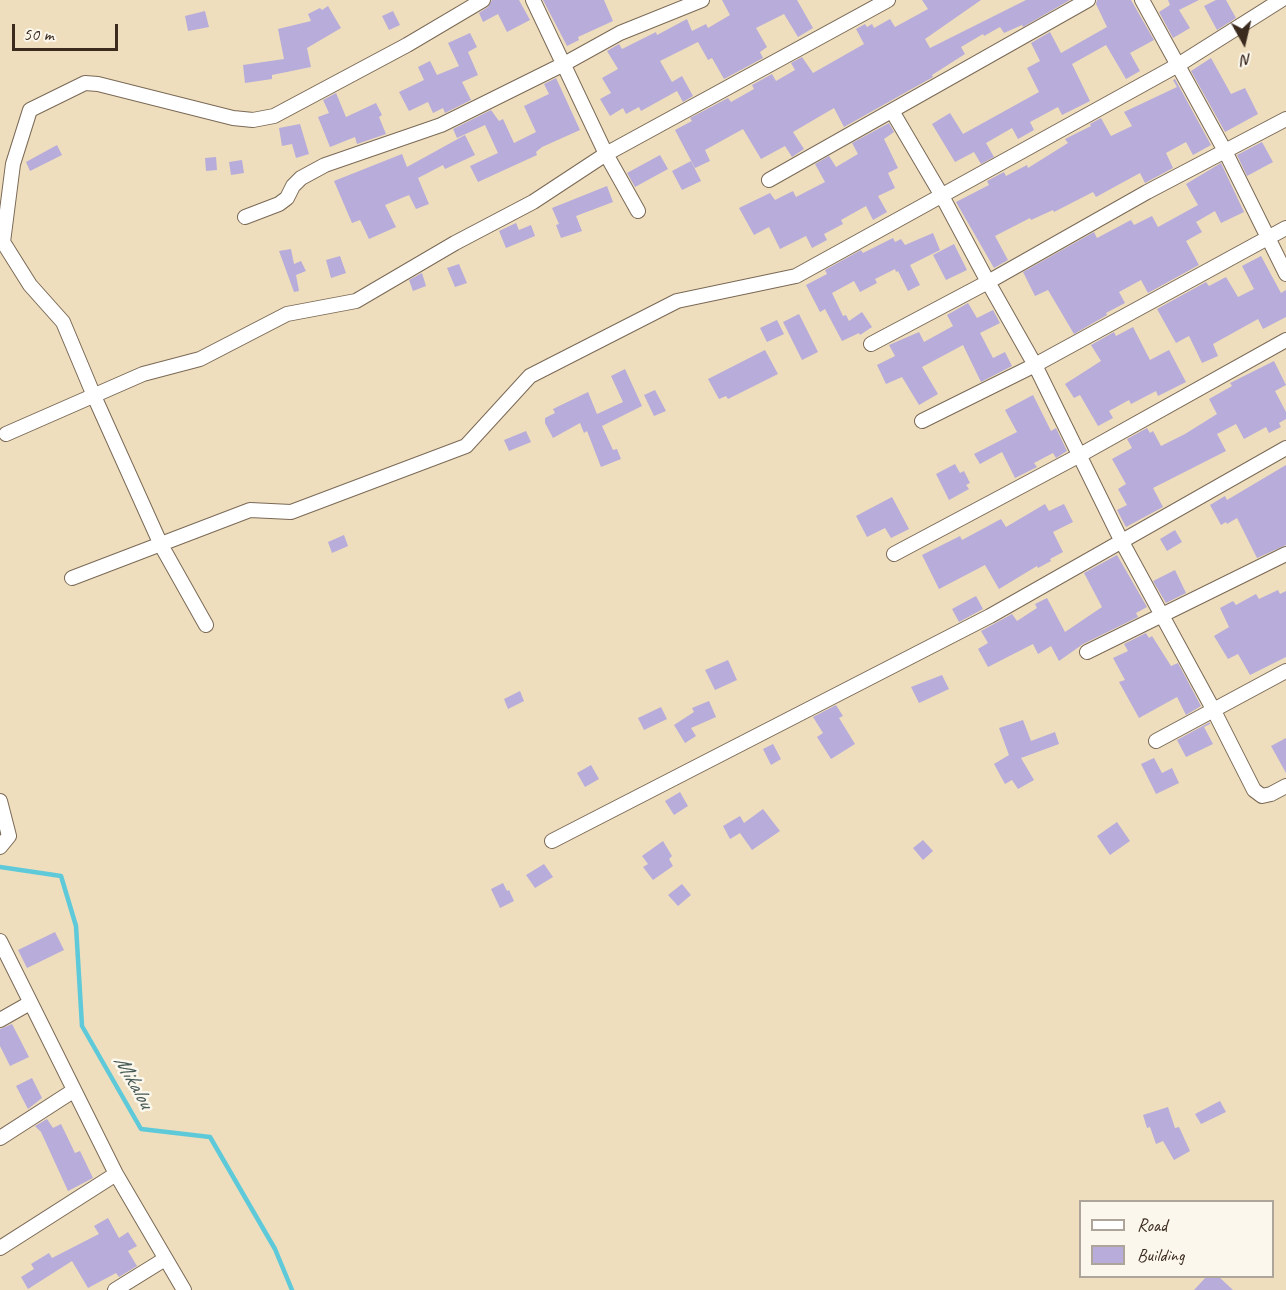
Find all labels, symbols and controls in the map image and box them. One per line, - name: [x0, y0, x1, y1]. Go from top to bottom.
- scale bar: [15, 12, 122, 50]
- north arrow: [1214, 12, 1274, 72]
- text: 50 m: [23, 23, 54, 45]
- text: N: [1240, 49, 1253, 70]
- water label: Mikalou: [107, 1051, 159, 1113]
- legend: [1079, 1200, 1274, 1278]
- text: Road: [1137, 1214, 1167, 1236]
- text: Building: [1137, 1244, 1184, 1266]

